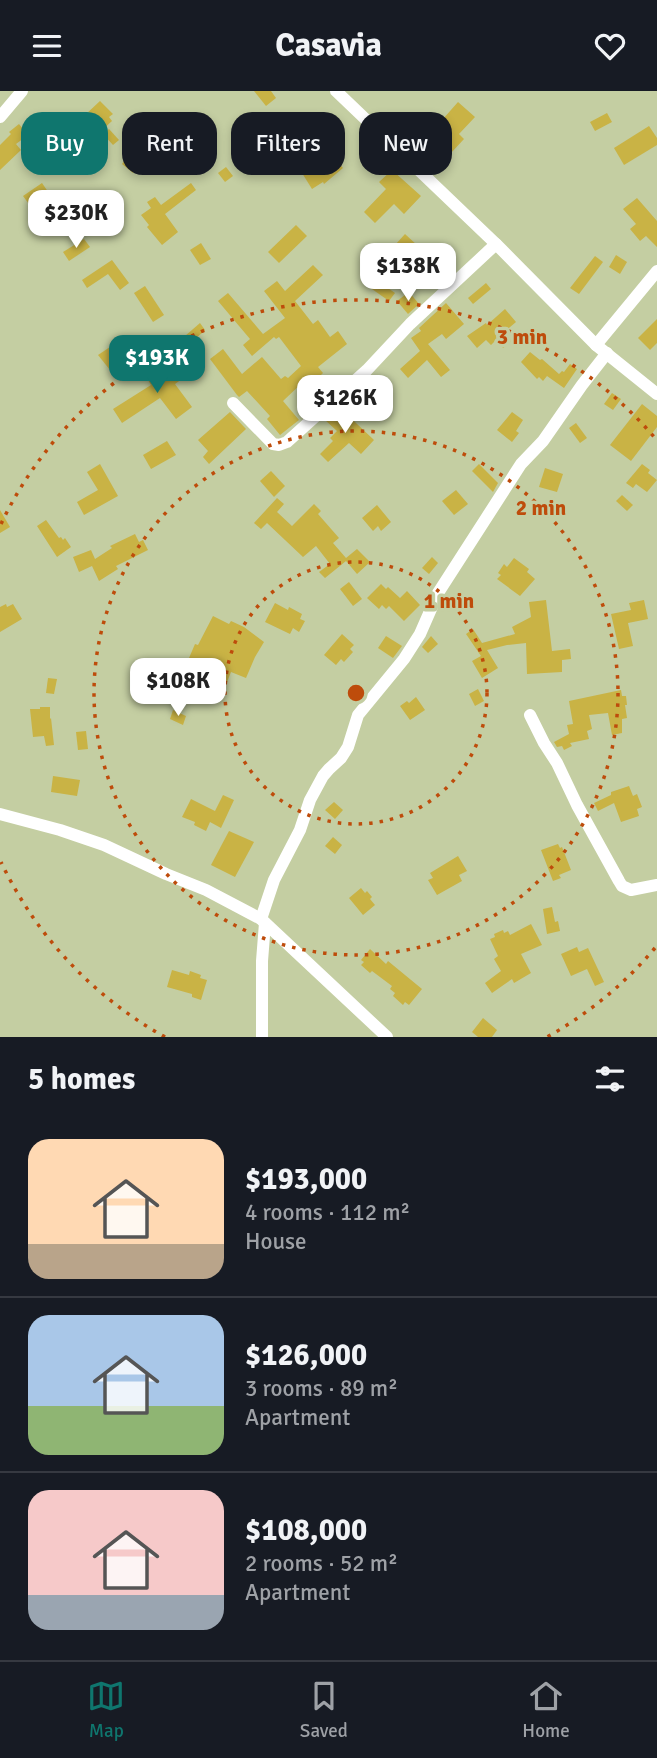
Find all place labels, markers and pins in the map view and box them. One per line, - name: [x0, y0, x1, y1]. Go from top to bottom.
- pin: $230K: [27, 191, 125, 250]
- pin: $138K: [359, 243, 457, 303]
- pin: $193K: [108, 335, 206, 395]
- pin: $126K: [296, 375, 394, 435]
- pin: $108K: [129, 659, 227, 718]
- centre of rings: [344, 681, 368, 705]

